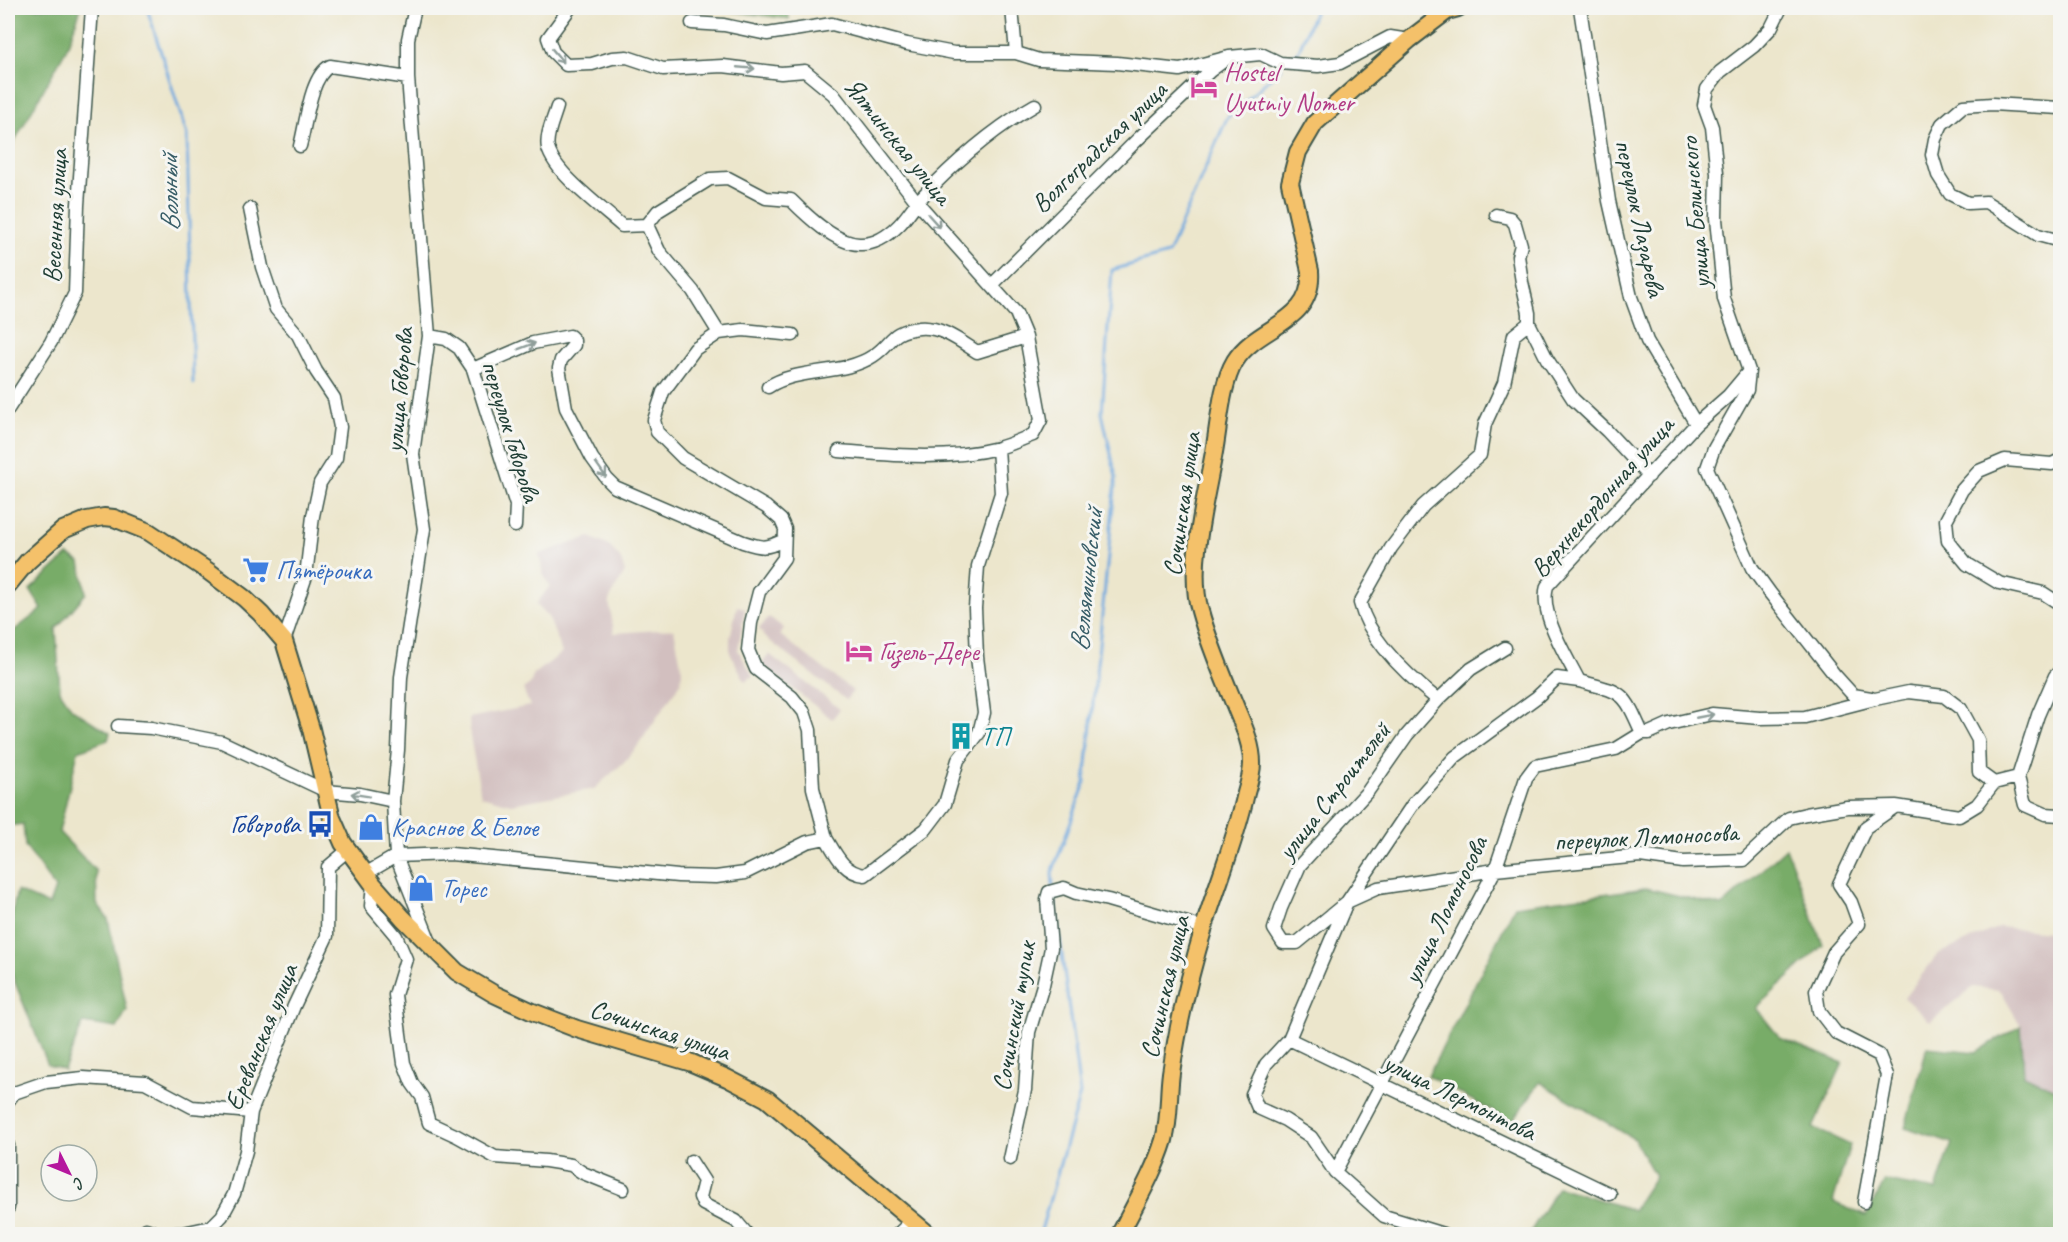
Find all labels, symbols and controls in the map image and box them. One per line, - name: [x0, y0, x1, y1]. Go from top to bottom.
- one-way arrow: [552, 48, 565, 64]
- place label: Hostel Uyutniy Nomer: [1224, 56, 1356, 119]
- one-way arrow: [736, 63, 755, 74]
- street label: Ялтинская улица: [837, 71, 961, 213]
- hotel icon: Hostel Uyutniy Nomer: [1189, 72, 1219, 102]
- street label: Волгоградская улица: [1024, 73, 1175, 220]
- street label: улица Белинского: [1672, 134, 1718, 292]
- street label: переулок Лазарева: [1607, 136, 1673, 301]
- street label: Весенняя улица: [35, 147, 75, 284]
- water label: Вольный: [151, 149, 187, 232]
- one-way arrow: [927, 213, 941, 228]
- street label: улица Говорова: [377, 325, 421, 456]
- one-way arrow: [517, 340, 536, 351]
- street label: переулок Говорова: [474, 356, 549, 507]
- street label: Верхнекордонная улица: [1523, 408, 1682, 584]
- street label: Сочинская улица: [1156, 428, 1209, 578]
- one-way arrow: [595, 461, 607, 477]
- water label: Вельяминовский: [1062, 501, 1111, 653]
- place label: Пятёрочка: [276, 554, 373, 587]
- supermarket icon: Пятёрочка: [241, 555, 271, 585]
- place label: Гизель-Дере: [879, 635, 981, 669]
- hotel icon: Гизель-Дере: [844, 636, 874, 666]
- one-way arrow: [1694, 710, 1714, 721]
- street label: улица Строителей: [1269, 714, 1399, 868]
- place label: ТП: [981, 720, 1013, 753]
- building icon: ТП: [946, 721, 976, 751]
- one-way arrow: [350, 789, 370, 800]
- place label: Говорова: [231, 808, 302, 841]
- bus stop icon: Говорова: [305, 809, 335, 839]
- place label: Красное & Белое: [391, 811, 540, 844]
- shop icon: Красное & Белое: [356, 812, 386, 842]
- street label: переулок Ломоносова: [1553, 816, 1741, 858]
- street label: улица Ломоносова: [1394, 829, 1496, 991]
- place label: Торес: [441, 872, 488, 905]
- shop icon: Торес: [406, 873, 436, 903]
- street label: Сочинская улица: [1133, 911, 1198, 1061]
- street label: Сочинский тупик: [985, 937, 1044, 1093]
- street label: Ереванская улица: [217, 957, 306, 1115]
- street label: Сочинская улица: [586, 992, 736, 1069]
- street label: улица Лермонтова: [1376, 1045, 1543, 1149]
- north arrow: [39, 1143, 99, 1203]
- text: С: [68, 1173, 89, 1194]

